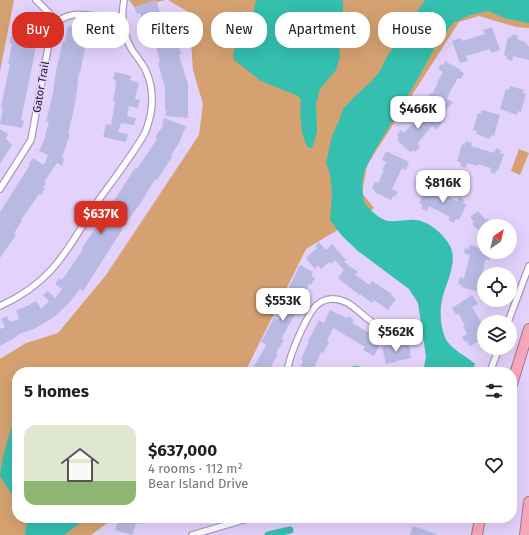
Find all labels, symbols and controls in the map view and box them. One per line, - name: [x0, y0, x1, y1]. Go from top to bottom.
- chip: Buy: [12, 12, 64, 48]
- chip: Rent: [72, 12, 129, 48]
- chip: Filters: [137, 12, 203, 48]
- chip: New: [211, 12, 267, 48]
- chip: Apartment: [275, 12, 370, 48]
- chip: House: [378, 12, 446, 48]
- street label: Gator Trail: [30, 60, 52, 114]
- pin: $466K: [390, 96, 446, 130]
- text: $466K: [399, 101, 437, 116]
- pin: $816K: [415, 170, 471, 204]
- text: $816K: [425, 175, 461, 190]
- pin: $637K: [73, 201, 129, 235]
- text: $637K: [83, 206, 119, 221]
- north arrow: [477, 219, 517, 259]
- map controls: [477, 219, 517, 355]
- button: locate: [477, 267, 517, 307]
- pin: $553K: [255, 288, 311, 322]
- text: $553K: [265, 293, 301, 308]
- button: layers: [477, 315, 517, 355]
- pin: $562K: [368, 319, 424, 353]
- text: $562K: [378, 324, 414, 339]
- icon: filters: [483, 380, 505, 402]
- text: 5 homes: [24, 381, 89, 402]
- text: $637,000: [148, 440, 217, 461]
- icon: home: [56, 441, 104, 489]
- icon: heart: [483, 454, 505, 476]
- text: 4 rooms · 112 m²: [148, 461, 243, 476]
- text: Bear Island Drive: [148, 476, 248, 491]

